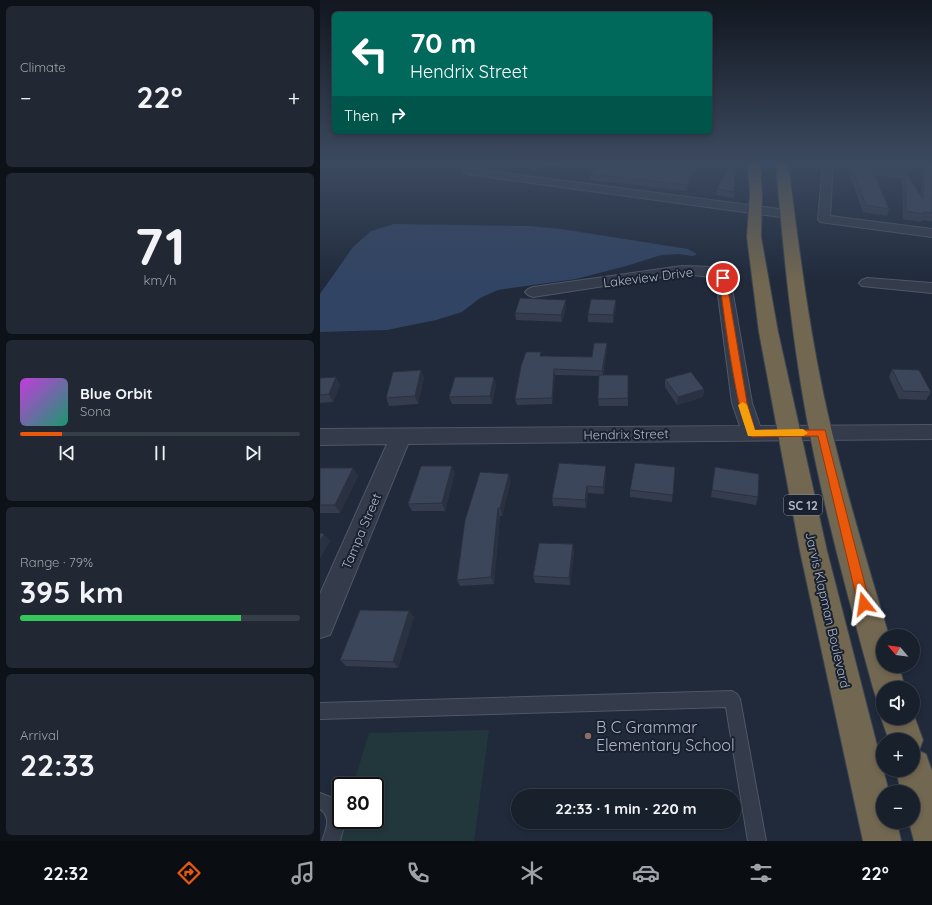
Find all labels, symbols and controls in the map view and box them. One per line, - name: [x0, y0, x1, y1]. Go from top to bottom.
- text: 70 m: [410, 25, 476, 60]
- icon: left: [344, 28, 396, 80]
- text: Climate: [20, 59, 66, 75]
- text: Hendrix Street: [410, 60, 528, 83]
- text: 22°: [137, 78, 182, 116]
- text: −: [20, 84, 31, 112]
- text: +: [288, 84, 300, 112]
- icon: right: [387, 104, 409, 126]
- text: Then: [344, 106, 379, 125]
- text: 71: [135, 213, 185, 278]
- pin: [706, 261, 740, 295]
- street label: Lakeview Drive: [602, 264, 694, 290]
- icon: arrive: [712, 267, 734, 289]
- text: km/h: [144, 272, 176, 288]
- text: Blue Orbit: [80, 384, 153, 403]
- text: Sona: [80, 403, 111, 419]
- street label: Hendrix Street: [583, 425, 669, 443]
- icon: previous: [56, 442, 78, 464]
- icon: pause: [149, 442, 171, 464]
- icon: next: [242, 442, 264, 464]
- street label: Tampa Street: [338, 491, 384, 571]
- road number: SC 12: [784, 495, 822, 515]
- street label: Jarvis Klapman Boulevard: [802, 530, 854, 690]
- text: Range · 79%: [20, 554, 93, 570]
- text: 395 km: [20, 573, 124, 611]
- position arrow: [843, 583, 885, 625]
- north arrow: [876, 629, 920, 673]
- map controls: [876, 629, 920, 829]
- button: sound: [876, 681, 920, 725]
- place label: B C Grammar Elementary School: [596, 717, 735, 755]
- text: Arrival: [20, 727, 59, 743]
- marker: B C Grammar Elementary School: [583, 731, 593, 741]
- button: +: [876, 733, 920, 777]
- text: 22:33: [20, 746, 95, 784]
- speed limit sign: 80: [332, 777, 384, 829]
- button: −: [876, 785, 920, 829]
- text: 22:33 · 1 min · 220 m: [555, 799, 697, 818]
- icon: directions: [175, 859, 203, 887]
- icon: music: [289, 859, 317, 887]
- icon: phone: [404, 859, 432, 887]
- icon: climate: [518, 859, 546, 887]
- icon: car: [632, 859, 660, 887]
- icon: filters: [747, 859, 775, 887]
- text: 22:32: [43, 862, 89, 885]
- text: 22°: [861, 862, 889, 885]

